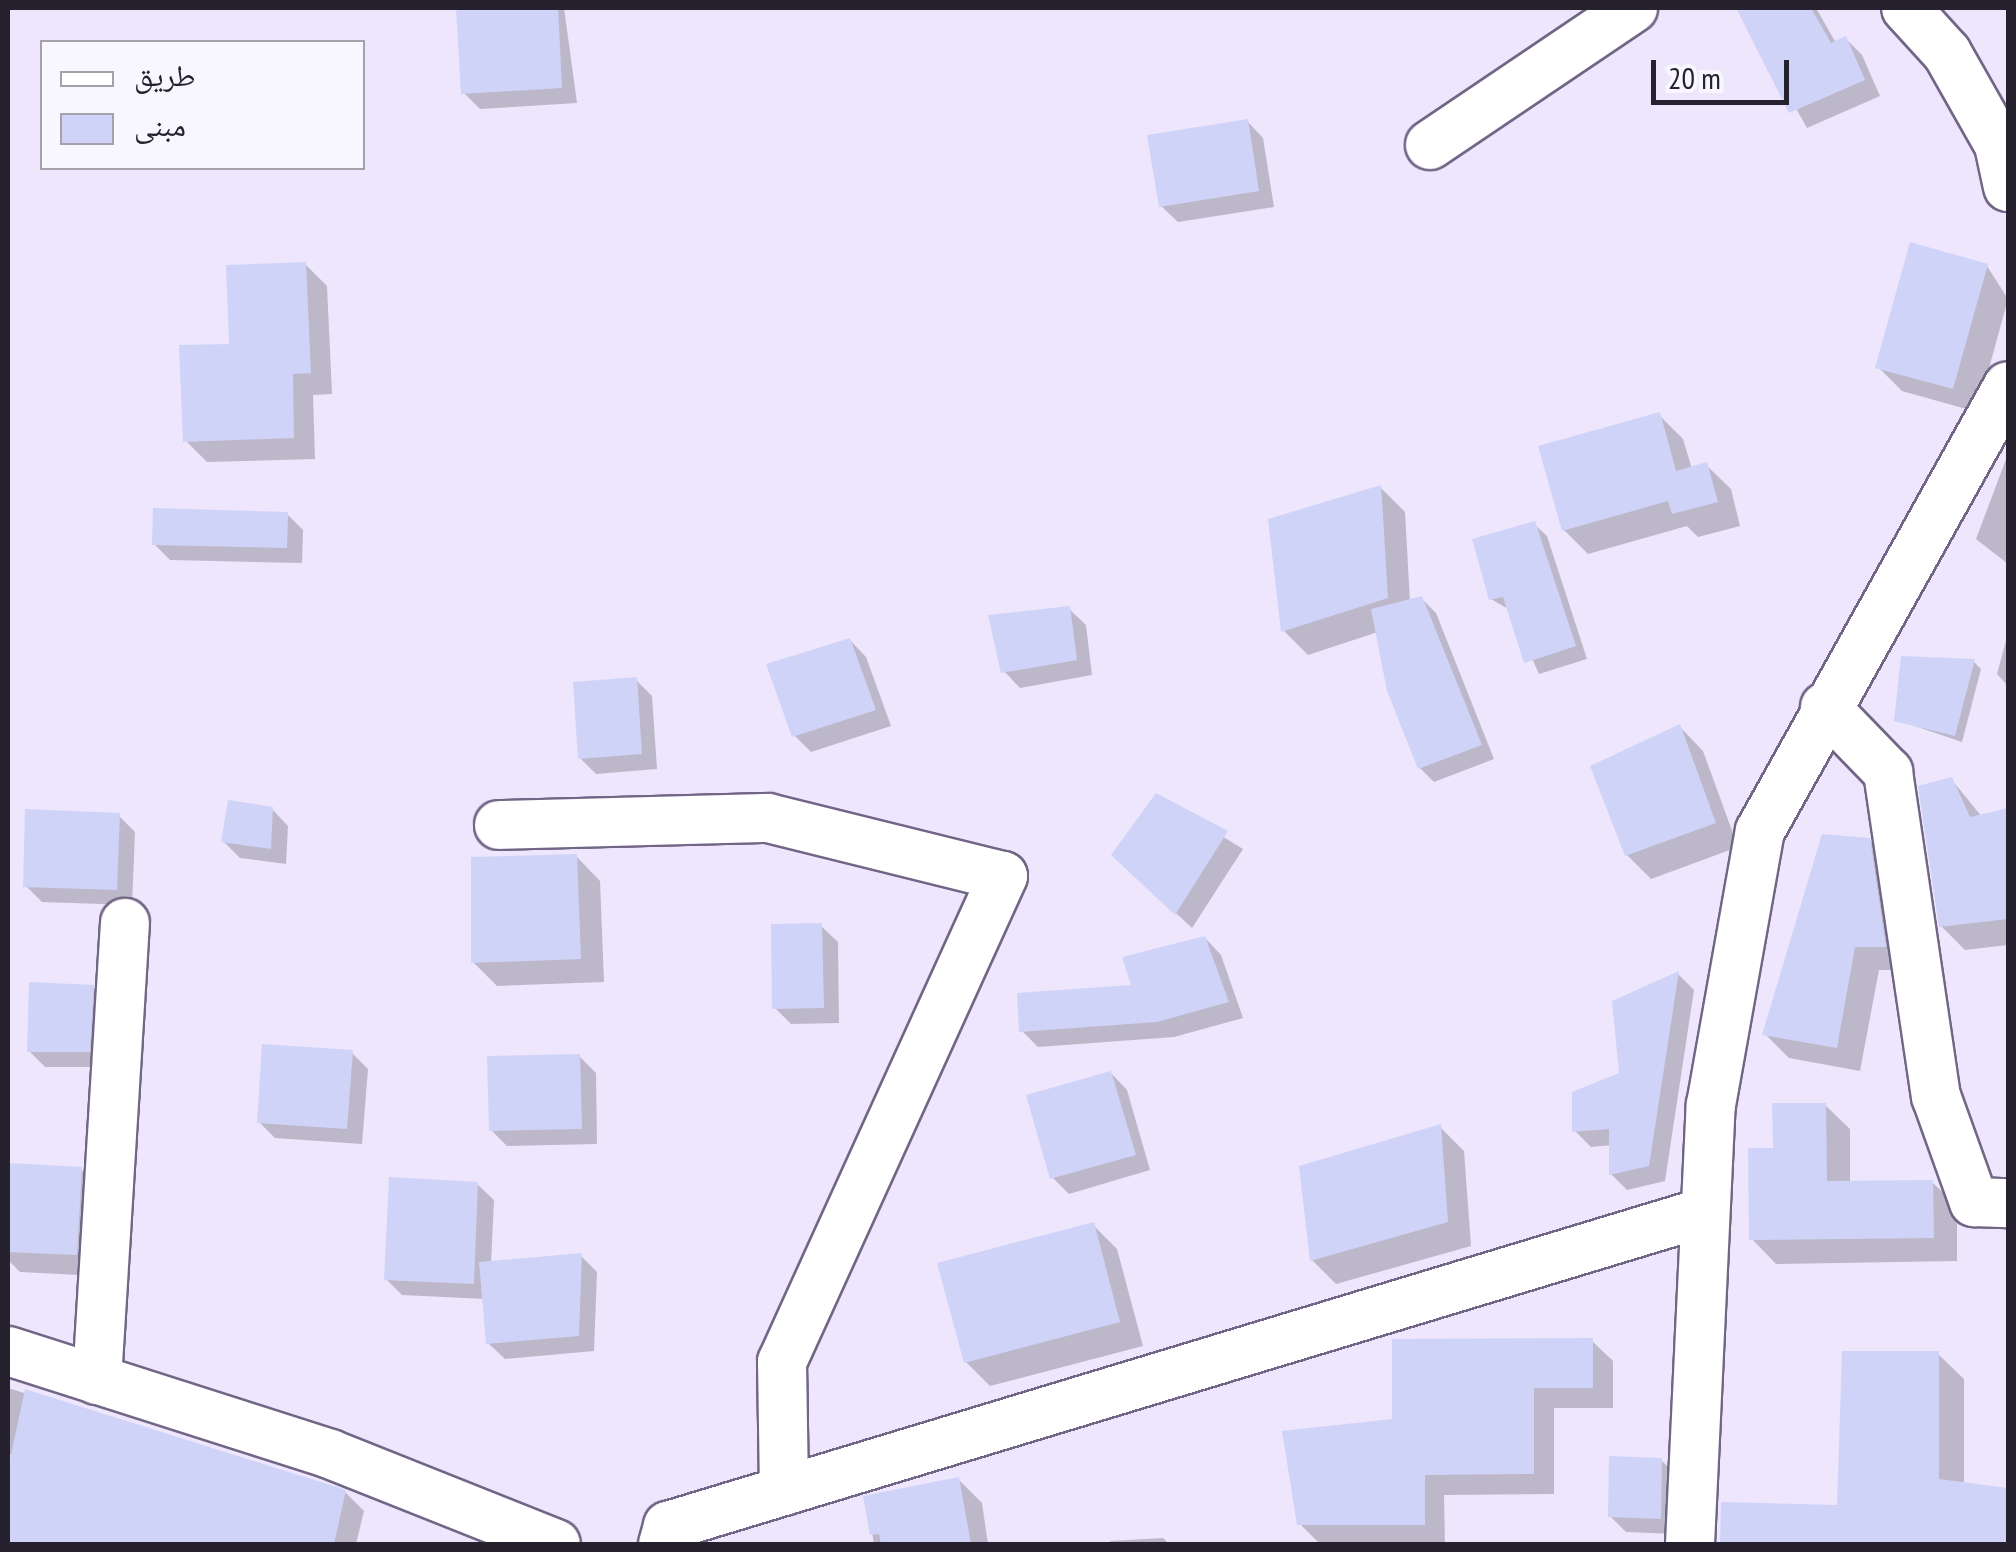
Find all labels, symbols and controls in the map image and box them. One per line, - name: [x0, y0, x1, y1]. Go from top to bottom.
- legend: [40, 40, 365, 170]
- scale bar: [1656, 40, 1794, 102]
- text: طريق: [134, 55, 195, 94]
- text: 20 m: [1668, 58, 1721, 97]
- text: مبنى: [134, 105, 186, 144]

